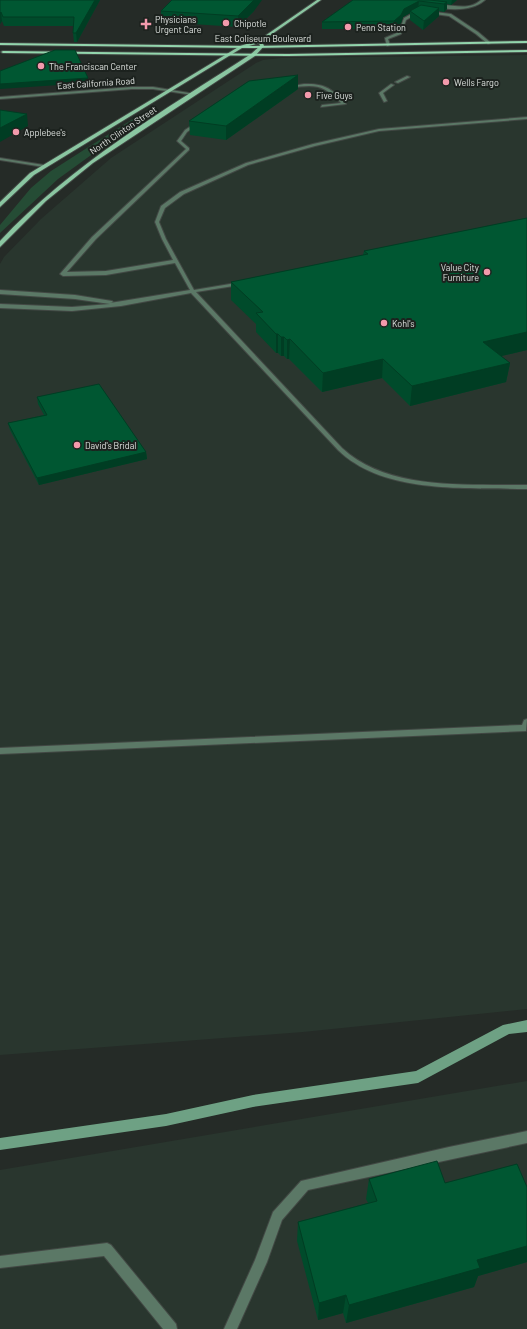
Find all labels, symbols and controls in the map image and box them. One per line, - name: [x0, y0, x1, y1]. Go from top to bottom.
- place label: Physicians Urgent Care: [155, 14, 202, 35]
- marker: Physicians Urgent Care: [140, 18, 152, 30]
- marker: Chipotle: [221, 18, 231, 28]
- place label: Chipotle: [234, 18, 267, 29]
- marker: Penn Station: [343, 22, 353, 32]
- place label: Penn Station: [356, 22, 406, 33]
- street label: East Coliseum Boulevard: [215, 33, 311, 44]
- marker: The Franciscan Center: [36, 61, 46, 71]
- place label: The Franciscan Center: [49, 61, 137, 72]
- street label: East California Road: [57, 75, 135, 91]
- marker: Wells Fargo: [441, 77, 451, 87]
- place label: Wells Fargo: [454, 77, 499, 88]
- marker: Five Guys: [303, 90, 313, 100]
- place label: Five Guys: [316, 90, 353, 101]
- street label: North Clinton Street: [87, 104, 159, 156]
- marker: Applebee's: [11, 127, 21, 137]
- place label: Applebee's: [24, 127, 66, 138]
- place label: Value City Furniture: [441, 262, 479, 283]
- marker: Value City Furniture: [482, 267, 492, 277]
- marker: Kohl's: [379, 318, 389, 328]
- place label: Kohl's: [392, 318, 414, 329]
- marker: David's Bridal: [72, 440, 82, 450]
- place label: David's Bridal: [85, 440, 136, 451]

